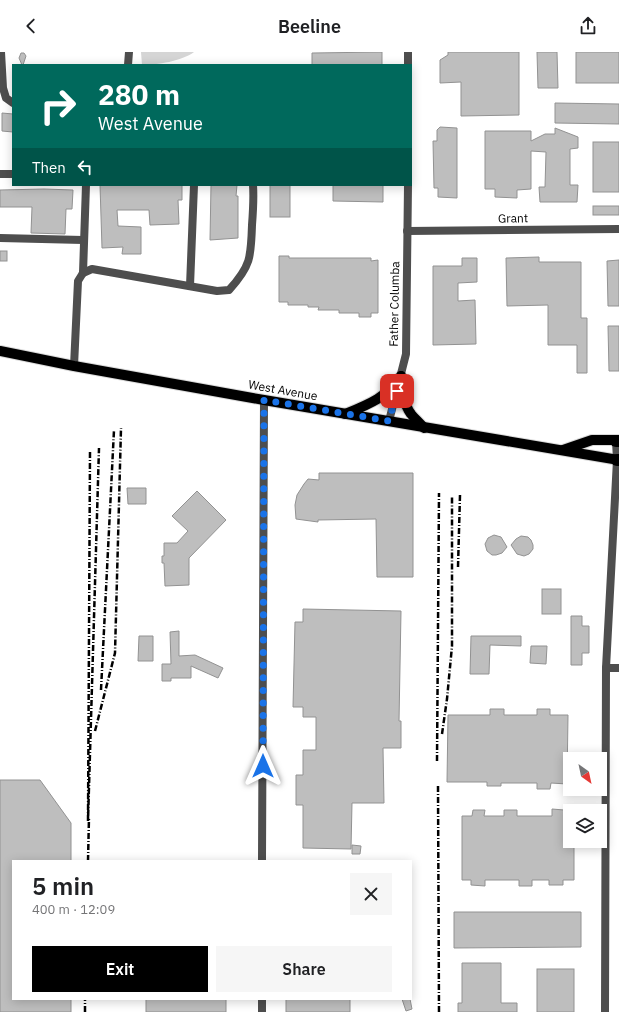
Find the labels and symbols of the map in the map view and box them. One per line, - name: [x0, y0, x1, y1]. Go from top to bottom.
- street label: Grant: [498, 210, 528, 226]
- street label: Father Columba: [386, 260, 402, 347]
- pin: [380, 374, 414, 408]
- street label: West Avenue: [247, 377, 319, 404]
- position arrow: [242, 745, 284, 787]
- north arrow: [563, 752, 607, 796]

